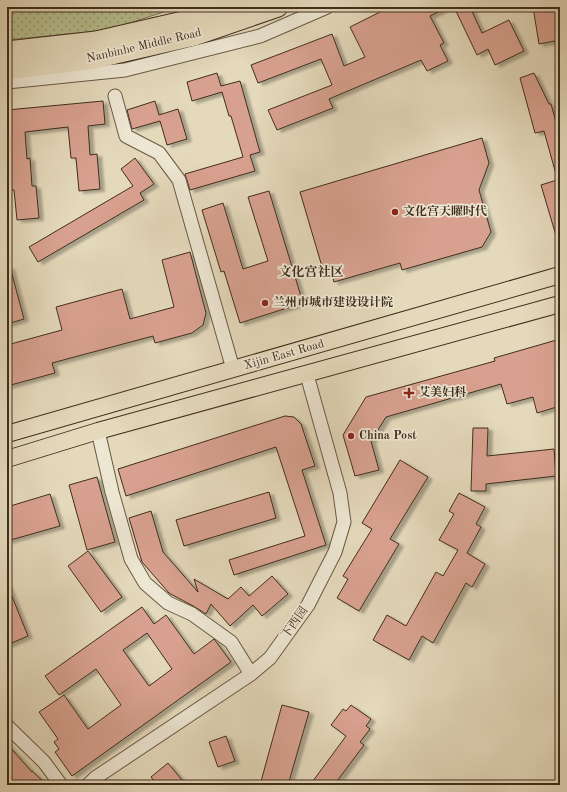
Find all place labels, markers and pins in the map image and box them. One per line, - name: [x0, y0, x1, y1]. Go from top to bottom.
- place label: 文化宫天矅时代: [403, 204, 487, 218]
- marker: 文化宫天矅时代: [390, 207, 400, 217]
- place label: 兰州市城市建设设计院: [273, 295, 393, 309]
- marker: 兰州市城市建设设计院: [260, 298, 270, 308]
- place label: 艾美妇科: [418, 385, 467, 399]
- marker: 艾美妇科: [403, 387, 415, 399]
- place label: China Post: [359, 430, 417, 442]
- marker: China Post: [346, 431, 356, 441]

